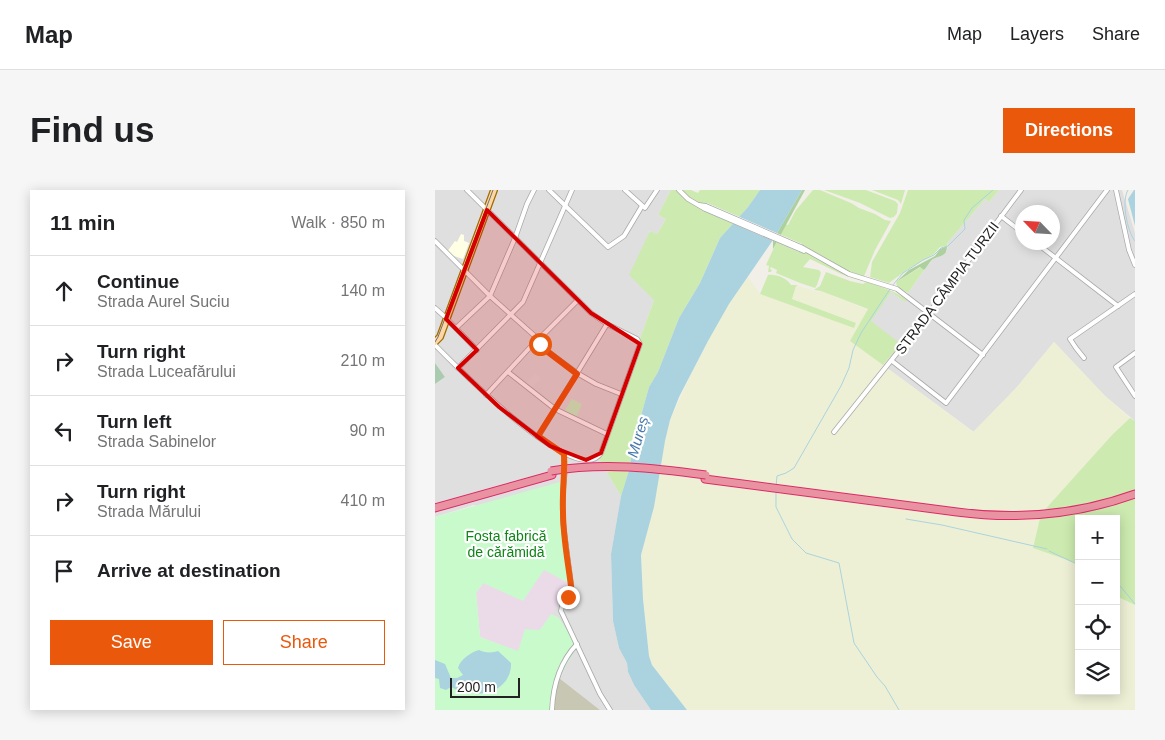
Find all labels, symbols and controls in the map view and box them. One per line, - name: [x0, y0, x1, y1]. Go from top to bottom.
- text: Map: [25, 21, 73, 48]
- text: Map: [947, 24, 982, 44]
- text: Layers: [1010, 24, 1064, 44]
- text: Share: [1092, 24, 1140, 44]
- button: Directions: [1003, 108, 1135, 153]
- text: Find us: [30, 110, 154, 149]
- north arrow: [1015, 205, 1060, 250]
- text: 11 min: [50, 211, 115, 234]
- text: Walk · 850 m: [291, 214, 385, 231]
- street label: STRADA CÂMPIA TURZII: [892, 219, 1002, 357]
- text: Continue: [97, 271, 179, 292]
- icon: ahead: [50, 277, 78, 305]
- text: 140 m: [341, 282, 385, 299]
- text: Strada Aurel Suciu: [97, 293, 230, 310]
- route start: [529, 333, 552, 356]
- text: Turn right: [97, 341, 185, 362]
- icon: right: [50, 347, 78, 375]
- text: 210 m: [341, 352, 385, 369]
- text: Strada Luceafărului: [97, 363, 236, 380]
- text: Turn left: [97, 411, 172, 432]
- water label: Mureș: [624, 414, 652, 459]
- icon: left: [50, 417, 78, 445]
- text: 90 m: [349, 422, 385, 439]
- text: Strada Sabinelor: [97, 433, 216, 450]
- text: Turn right: [97, 481, 185, 502]
- icon: right: [50, 487, 78, 515]
- text: 410 m: [341, 492, 385, 509]
- text: Strada Mărului: [97, 503, 201, 520]
- map controls: [1075, 515, 1120, 695]
- button: +: [1075, 515, 1120, 560]
- park label: Fosta fabrică de cărămidă: [466, 528, 547, 560]
- icon: arrive: [50, 557, 78, 585]
- text: Arrive at destination: [97, 560, 281, 581]
- button: −: [1075, 560, 1120, 605]
- route end: [557, 586, 580, 609]
- button: locate: [1075, 605, 1120, 650]
- button: Save: [50, 620, 213, 665]
- button: Share: [223, 620, 385, 665]
- button: layers: [1075, 650, 1120, 695]
- scale bar: [450, 675, 520, 698]
- text: 200 m: [457, 679, 496, 695]

